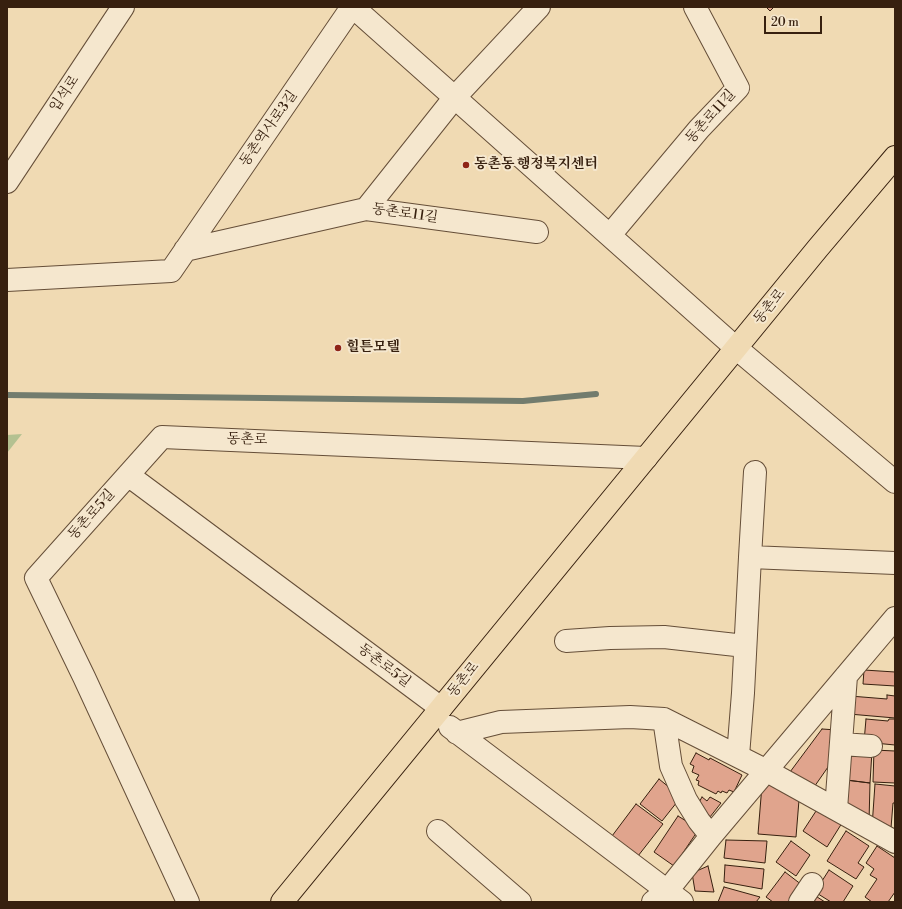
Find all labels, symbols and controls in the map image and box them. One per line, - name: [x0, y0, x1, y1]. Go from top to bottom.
- scale bar: [766, 8, 824, 34]
- text: 20 m: [771, 15, 799, 30]
- street label: 입석로: [47, 72, 83, 116]
- street label: 동촌로11길: [682, 87, 740, 147]
- street label: 동촌역사로3길: [237, 88, 301, 170]
- place label: 동촌동 행정복지센터: [474, 157, 598, 173]
- marker: 동촌동 행정복지센터: [461, 160, 471, 170]
- street label: 동촌로11길: [371, 201, 439, 227]
- street label: 동촌로: [751, 286, 789, 328]
- place label: 힐튼모텔: [346, 340, 400, 356]
- marker: 힐튼모텔: [333, 343, 343, 353]
- street label: 동촌로: [226, 431, 268, 449]
- street label: 동촌로5길: [65, 486, 119, 544]
- street label: 동촌로5길: [354, 641, 414, 691]
- street label: 동촌로: [445, 659, 483, 701]

